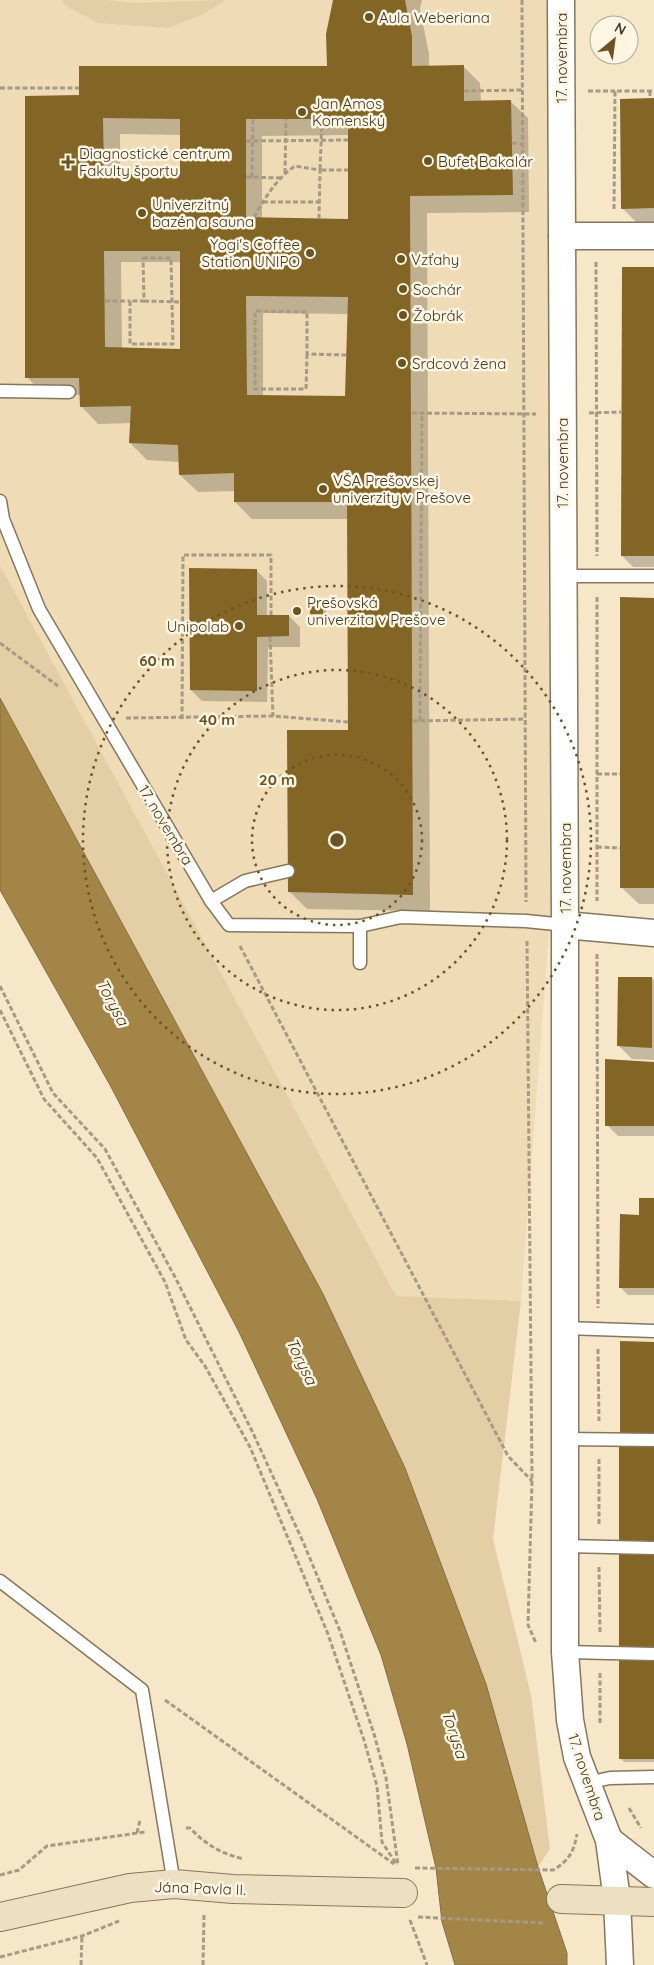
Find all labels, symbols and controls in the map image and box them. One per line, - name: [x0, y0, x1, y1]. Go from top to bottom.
- place label: Aula Weberiana: [379, 8, 490, 27]
- marker: Aula Weberiana: [363, 11, 375, 23]
- street label: 17. novembra: [552, 13, 571, 103]
- north arrow: [589, 15, 639, 65]
- text: N: [611, 18, 629, 39]
- place label: Jan Amos Komenský: [312, 94, 385, 130]
- marker: Jan Amos Komenský: [296, 106, 308, 118]
- place label: Diagnostické centrum Fakulty športu: [79, 144, 231, 180]
- place label: Bufet Bakalár: [438, 152, 533, 171]
- marker: Diagnostické centrum Fakulty športu: [61, 155, 75, 169]
- marker: Bufet Bakalár: [422, 155, 434, 167]
- place label: Univerzitný bazén a sauna: [152, 195, 254, 231]
- marker: Univerzitný bazén a sauna: [136, 207, 148, 219]
- place label: Yogi's Coffee Station UNIPO: [201, 235, 300, 271]
- marker: Yogi's Coffee Station UNIPO: [304, 247, 316, 259]
- place label: Vzťahy: [411, 250, 459, 269]
- marker: Vzťahy: [395, 253, 407, 265]
- place label: Sochár: [413, 280, 462, 299]
- marker: Sochár: [397, 283, 409, 295]
- place label: Žobrák: [413, 306, 464, 325]
- marker: Žobrák: [397, 309, 409, 321]
- place label: Srdcová žena: [412, 354, 506, 373]
- marker: Srdcová žena: [396, 357, 408, 369]
- street label: 17. novembra: [553, 418, 572, 508]
- place label: VŠA Prešovskej univerzity v Prešove: [333, 471, 471, 507]
- marker: VŠA Prešovskej univerzity v Prešove: [317, 483, 329, 495]
- place label: Prešovská univerzita v Prešove: [307, 593, 445, 629]
- marker: Prešovská univerzita v Prešove: [291, 605, 303, 617]
- place label: Unipolab: [167, 617, 229, 636]
- marker: Unipolab: [233, 620, 245, 632]
- text: 60 m: [139, 651, 175, 670]
- text: 40 m: [199, 710, 235, 729]
- text: 20 m: [259, 770, 295, 789]
- street label: 17. novembra: [135, 781, 197, 869]
- street label: 17. novembra: [556, 823, 575, 913]
- centre of rings: [328, 831, 346, 849]
- water label: Torysa: [92, 975, 134, 1030]
- water label: Torysa: [282, 1334, 322, 1389]
- water label: Torysa: [438, 1707, 473, 1762]
- street label: 17. novembra: [564, 1731, 610, 1823]
- street label: Jána Pavla II.: [154, 1877, 246, 1899]

